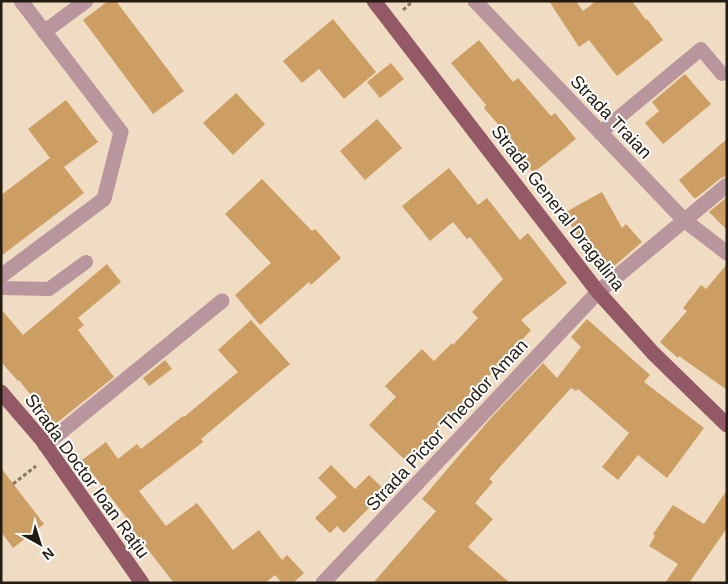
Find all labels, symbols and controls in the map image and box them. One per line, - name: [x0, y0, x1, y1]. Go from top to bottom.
- street label: Strada Traian: [566, 71, 656, 163]
- street label: Strada General Dragalina: [487, 121, 629, 295]
- street label: Strada Pictor Theodor Aman: [362, 335, 532, 515]
- street label: Strada Doctor Ioan Rațiu: [21, 390, 153, 562]
- north arrow: [15, 519, 65, 569]
- text: N: [39, 545, 57, 564]

